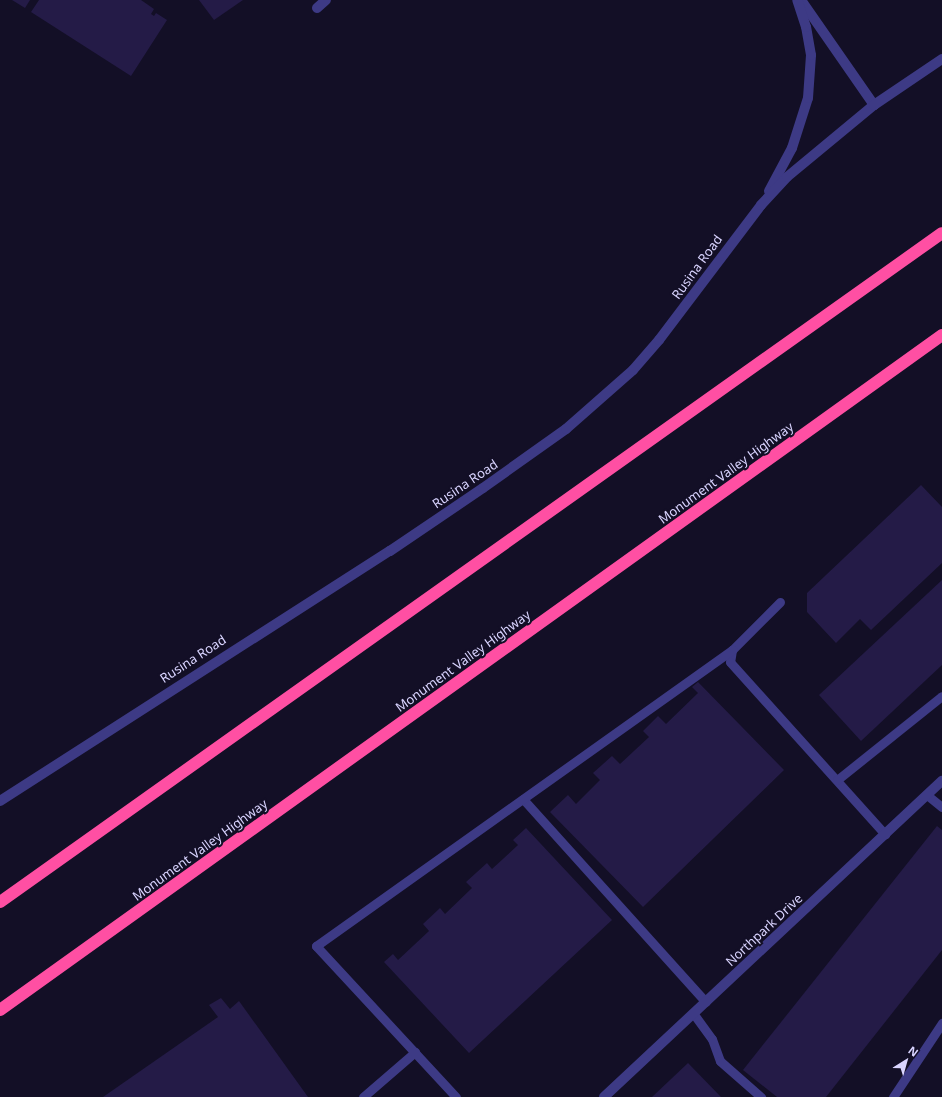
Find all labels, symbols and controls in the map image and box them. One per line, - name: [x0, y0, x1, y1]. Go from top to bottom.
- street label: Rusina Road: [668, 232, 726, 302]
- street label: Monument Valley Highway: [655, 419, 797, 527]
- street label: Rusina Road: [429, 456, 501, 512]
- street label: Monument Valley Highway: [392, 607, 534, 715]
- street label: Rusina Road: [157, 632, 229, 686]
- street label: Monument Valley Highway: [129, 796, 271, 904]
- street label: Northpark Drive: [722, 891, 806, 969]
- north arrow: [886, 1041, 926, 1081]
- text: N: [905, 1042, 922, 1060]

